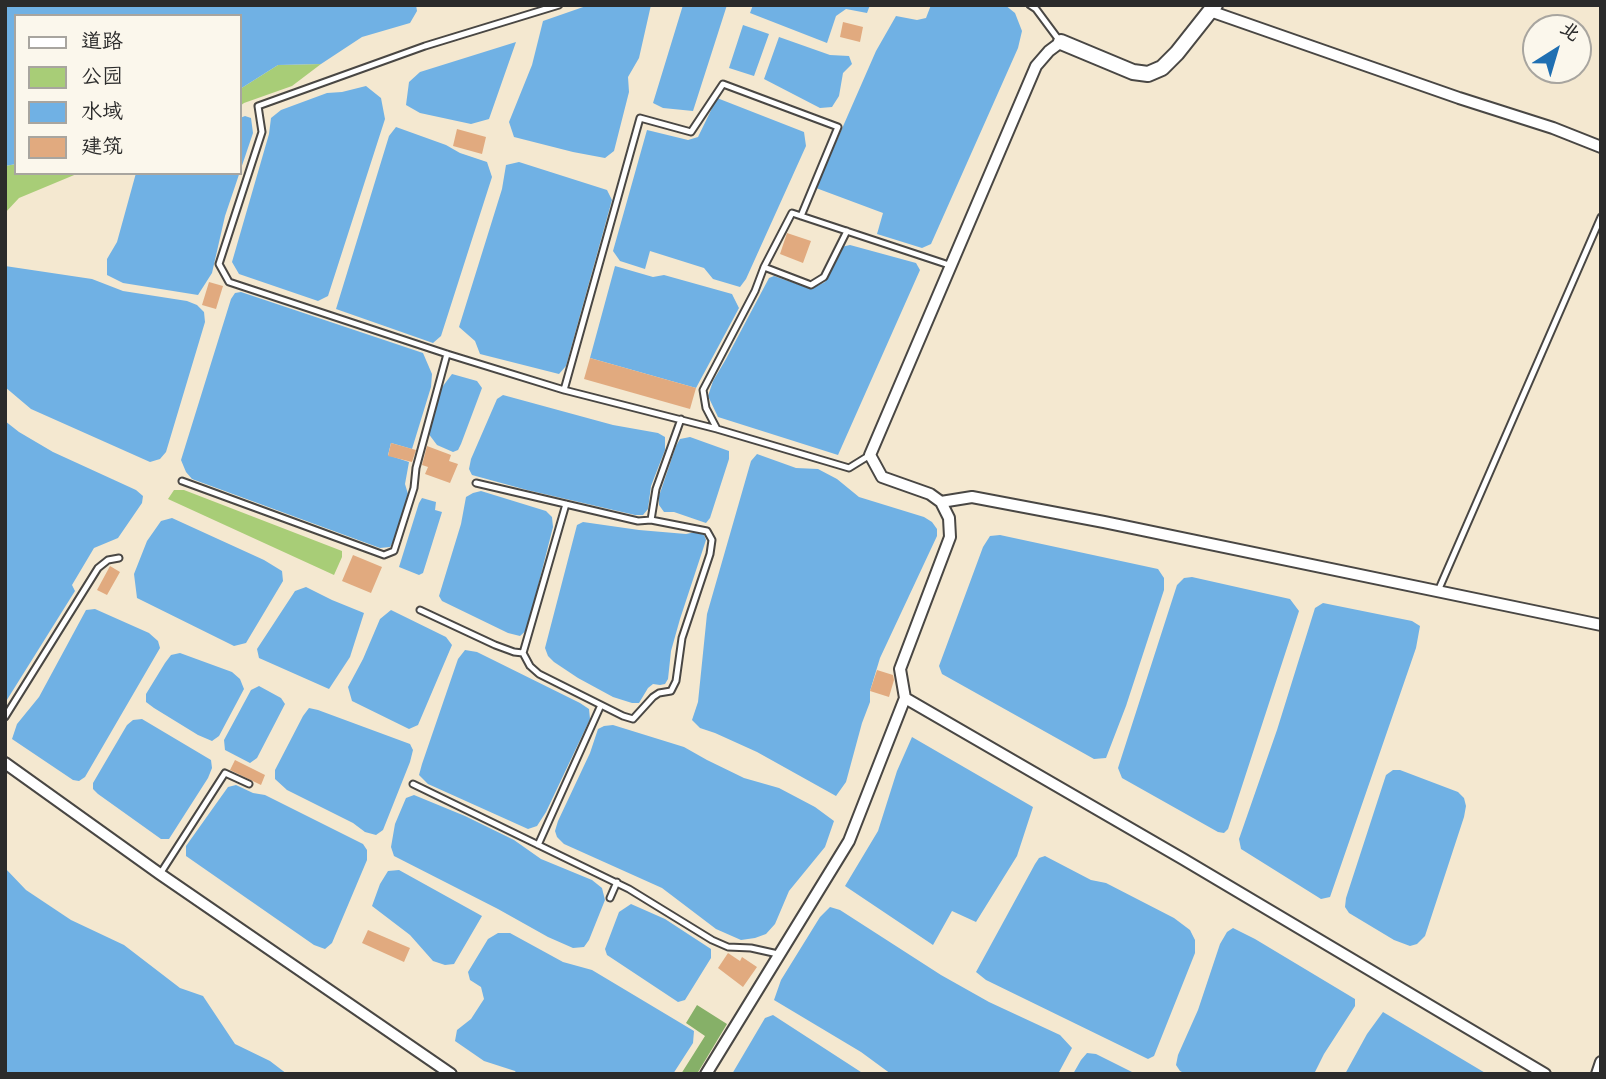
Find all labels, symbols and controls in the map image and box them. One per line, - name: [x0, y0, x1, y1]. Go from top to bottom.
- legend: [14, 14, 242, 175]
- north arrow: [1522, 14, 1592, 84]
- text: 北: [1553, 17, 1584, 50]
- text: 道路: [81, 29, 123, 59]
- text: 公园: [81, 64, 123, 94]
- text: 水域: [81, 99, 123, 129]
- text: 建筑: [81, 134, 123, 164]

